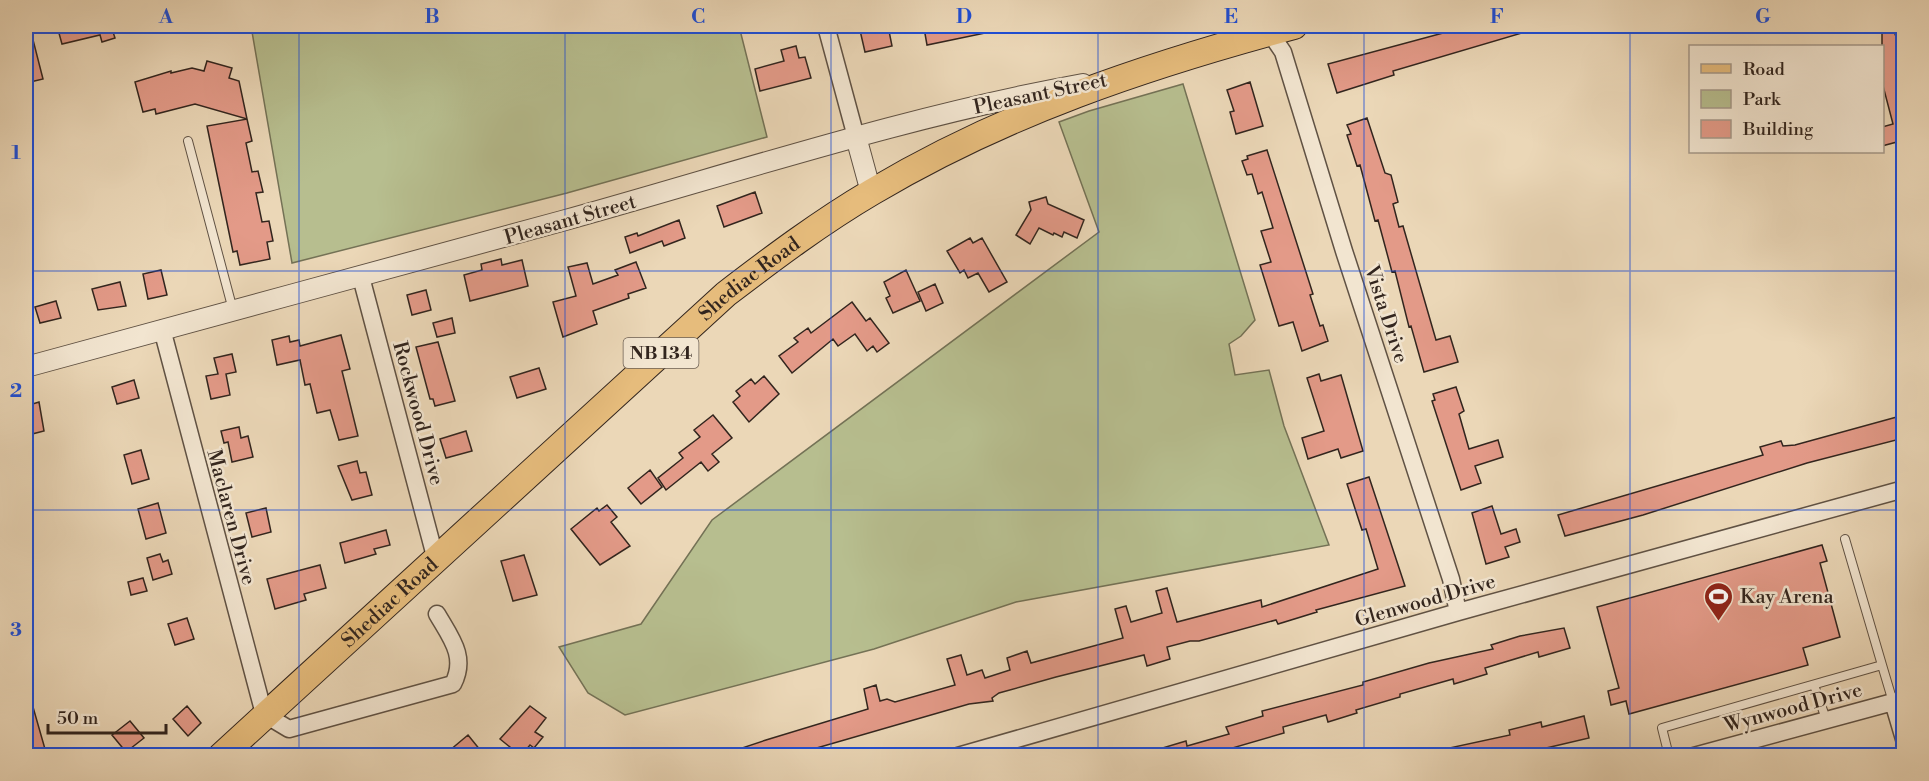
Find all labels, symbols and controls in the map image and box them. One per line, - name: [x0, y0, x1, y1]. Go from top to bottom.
- text: A: [158, 5, 174, 30]
- text: B: [424, 5, 440, 30]
- text: C: [691, 5, 705, 30]
- text: D: [956, 5, 972, 30]
- text: E: [1224, 5, 1238, 30]
- text: F: [1490, 5, 1504, 30]
- text: G: [1755, 5, 1771, 30]
- legend: [1689, 45, 1884, 153]
- text: Road: [1743, 58, 1786, 81]
- street label: Pleasant Street: [971, 68, 1109, 121]
- text: Park: [1743, 88, 1782, 111]
- text: Building: [1742, 118, 1814, 141]
- text: 1: [11, 141, 21, 166]
- street label: Pleasant Street: [502, 190, 639, 251]
- street label: Shediac Road: [694, 232, 806, 327]
- street label: Vista Drive: [1358, 262, 1413, 366]
- road number: NB 134: [624, 338, 698, 368]
- street label: Rockwood Drive: [386, 339, 449, 488]
- text: 2: [10, 379, 22, 404]
- street label: Maclaren Drive: [200, 447, 261, 588]
- street label: Shediac Road: [337, 552, 444, 654]
- street label: Glenwood Drive: [1352, 569, 1499, 633]
- sports icon: Kay Arena: [1703, 580, 1735, 622]
- place label: Kay Arena: [1740, 585, 1834, 610]
- text: 3: [10, 618, 22, 643]
- street label: Wynwood Drive: [1721, 678, 1865, 739]
- scale bar: [48, 697, 166, 735]
- text: 50 m: [57, 707, 99, 730]

